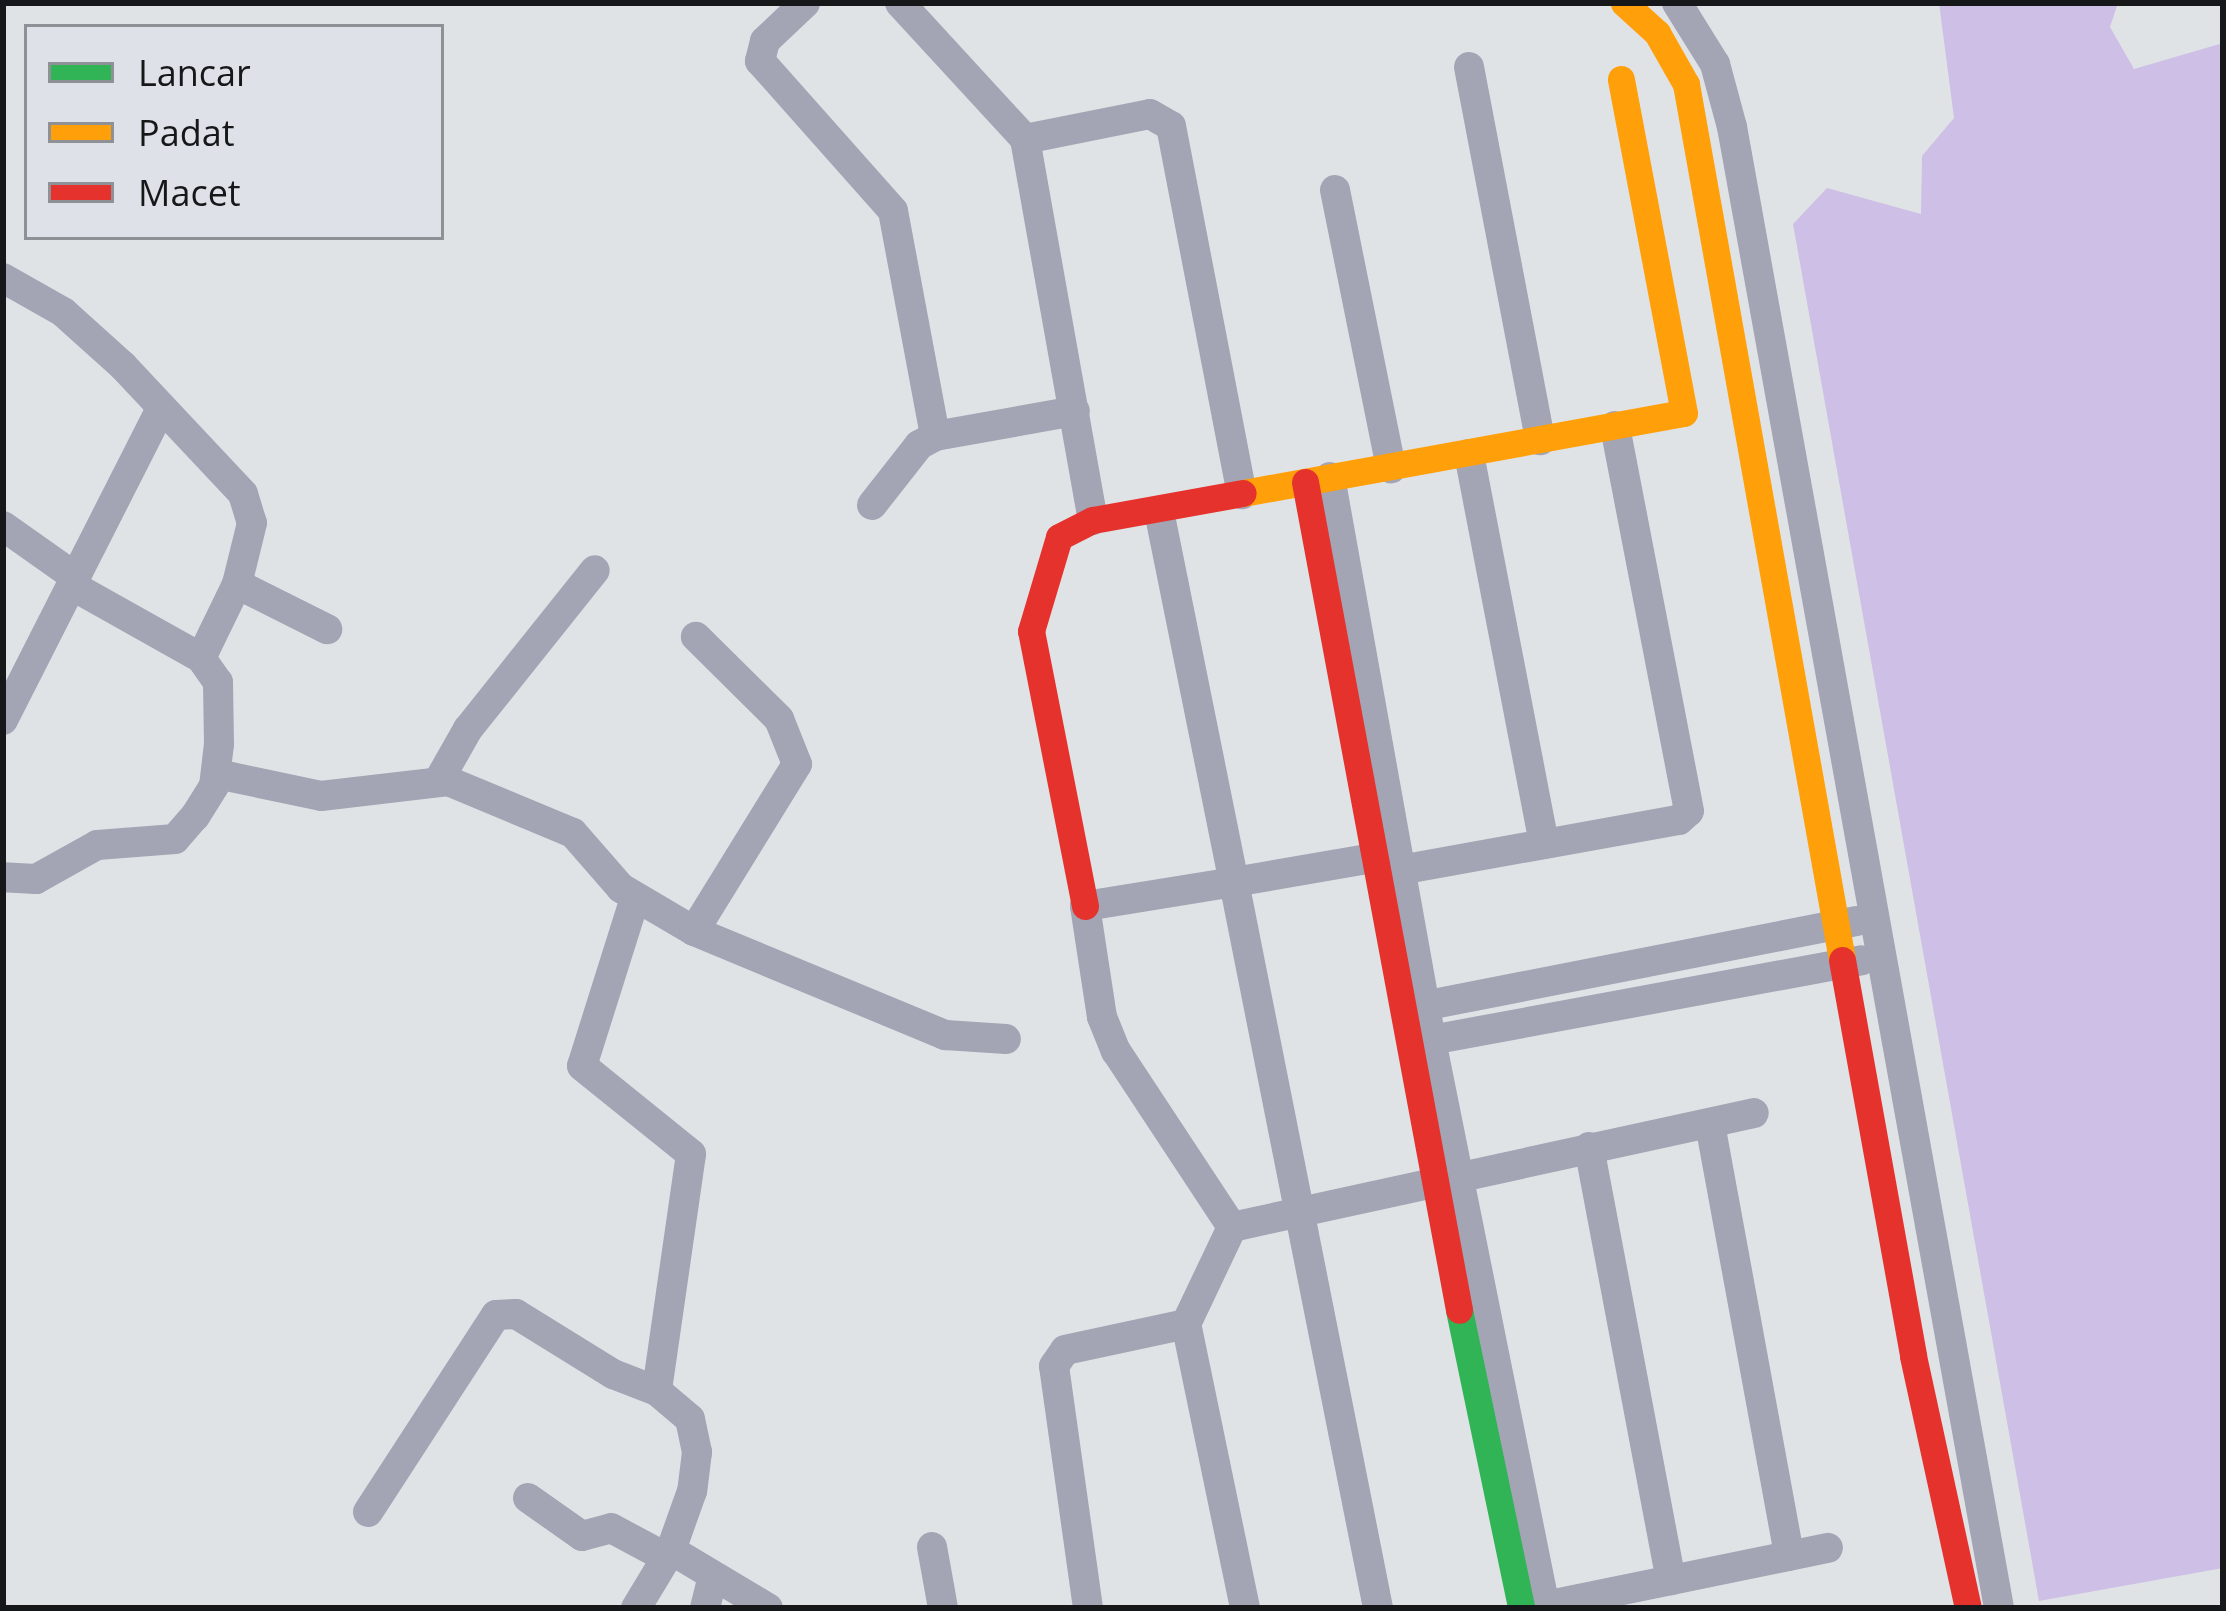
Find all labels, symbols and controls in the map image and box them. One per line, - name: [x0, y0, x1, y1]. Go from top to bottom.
- legend: [24, 24, 444, 240]
- text: Lancar: [138, 48, 251, 97]
- text: Padat: [138, 108, 235, 157]
- text: Macet: [138, 168, 241, 217]

